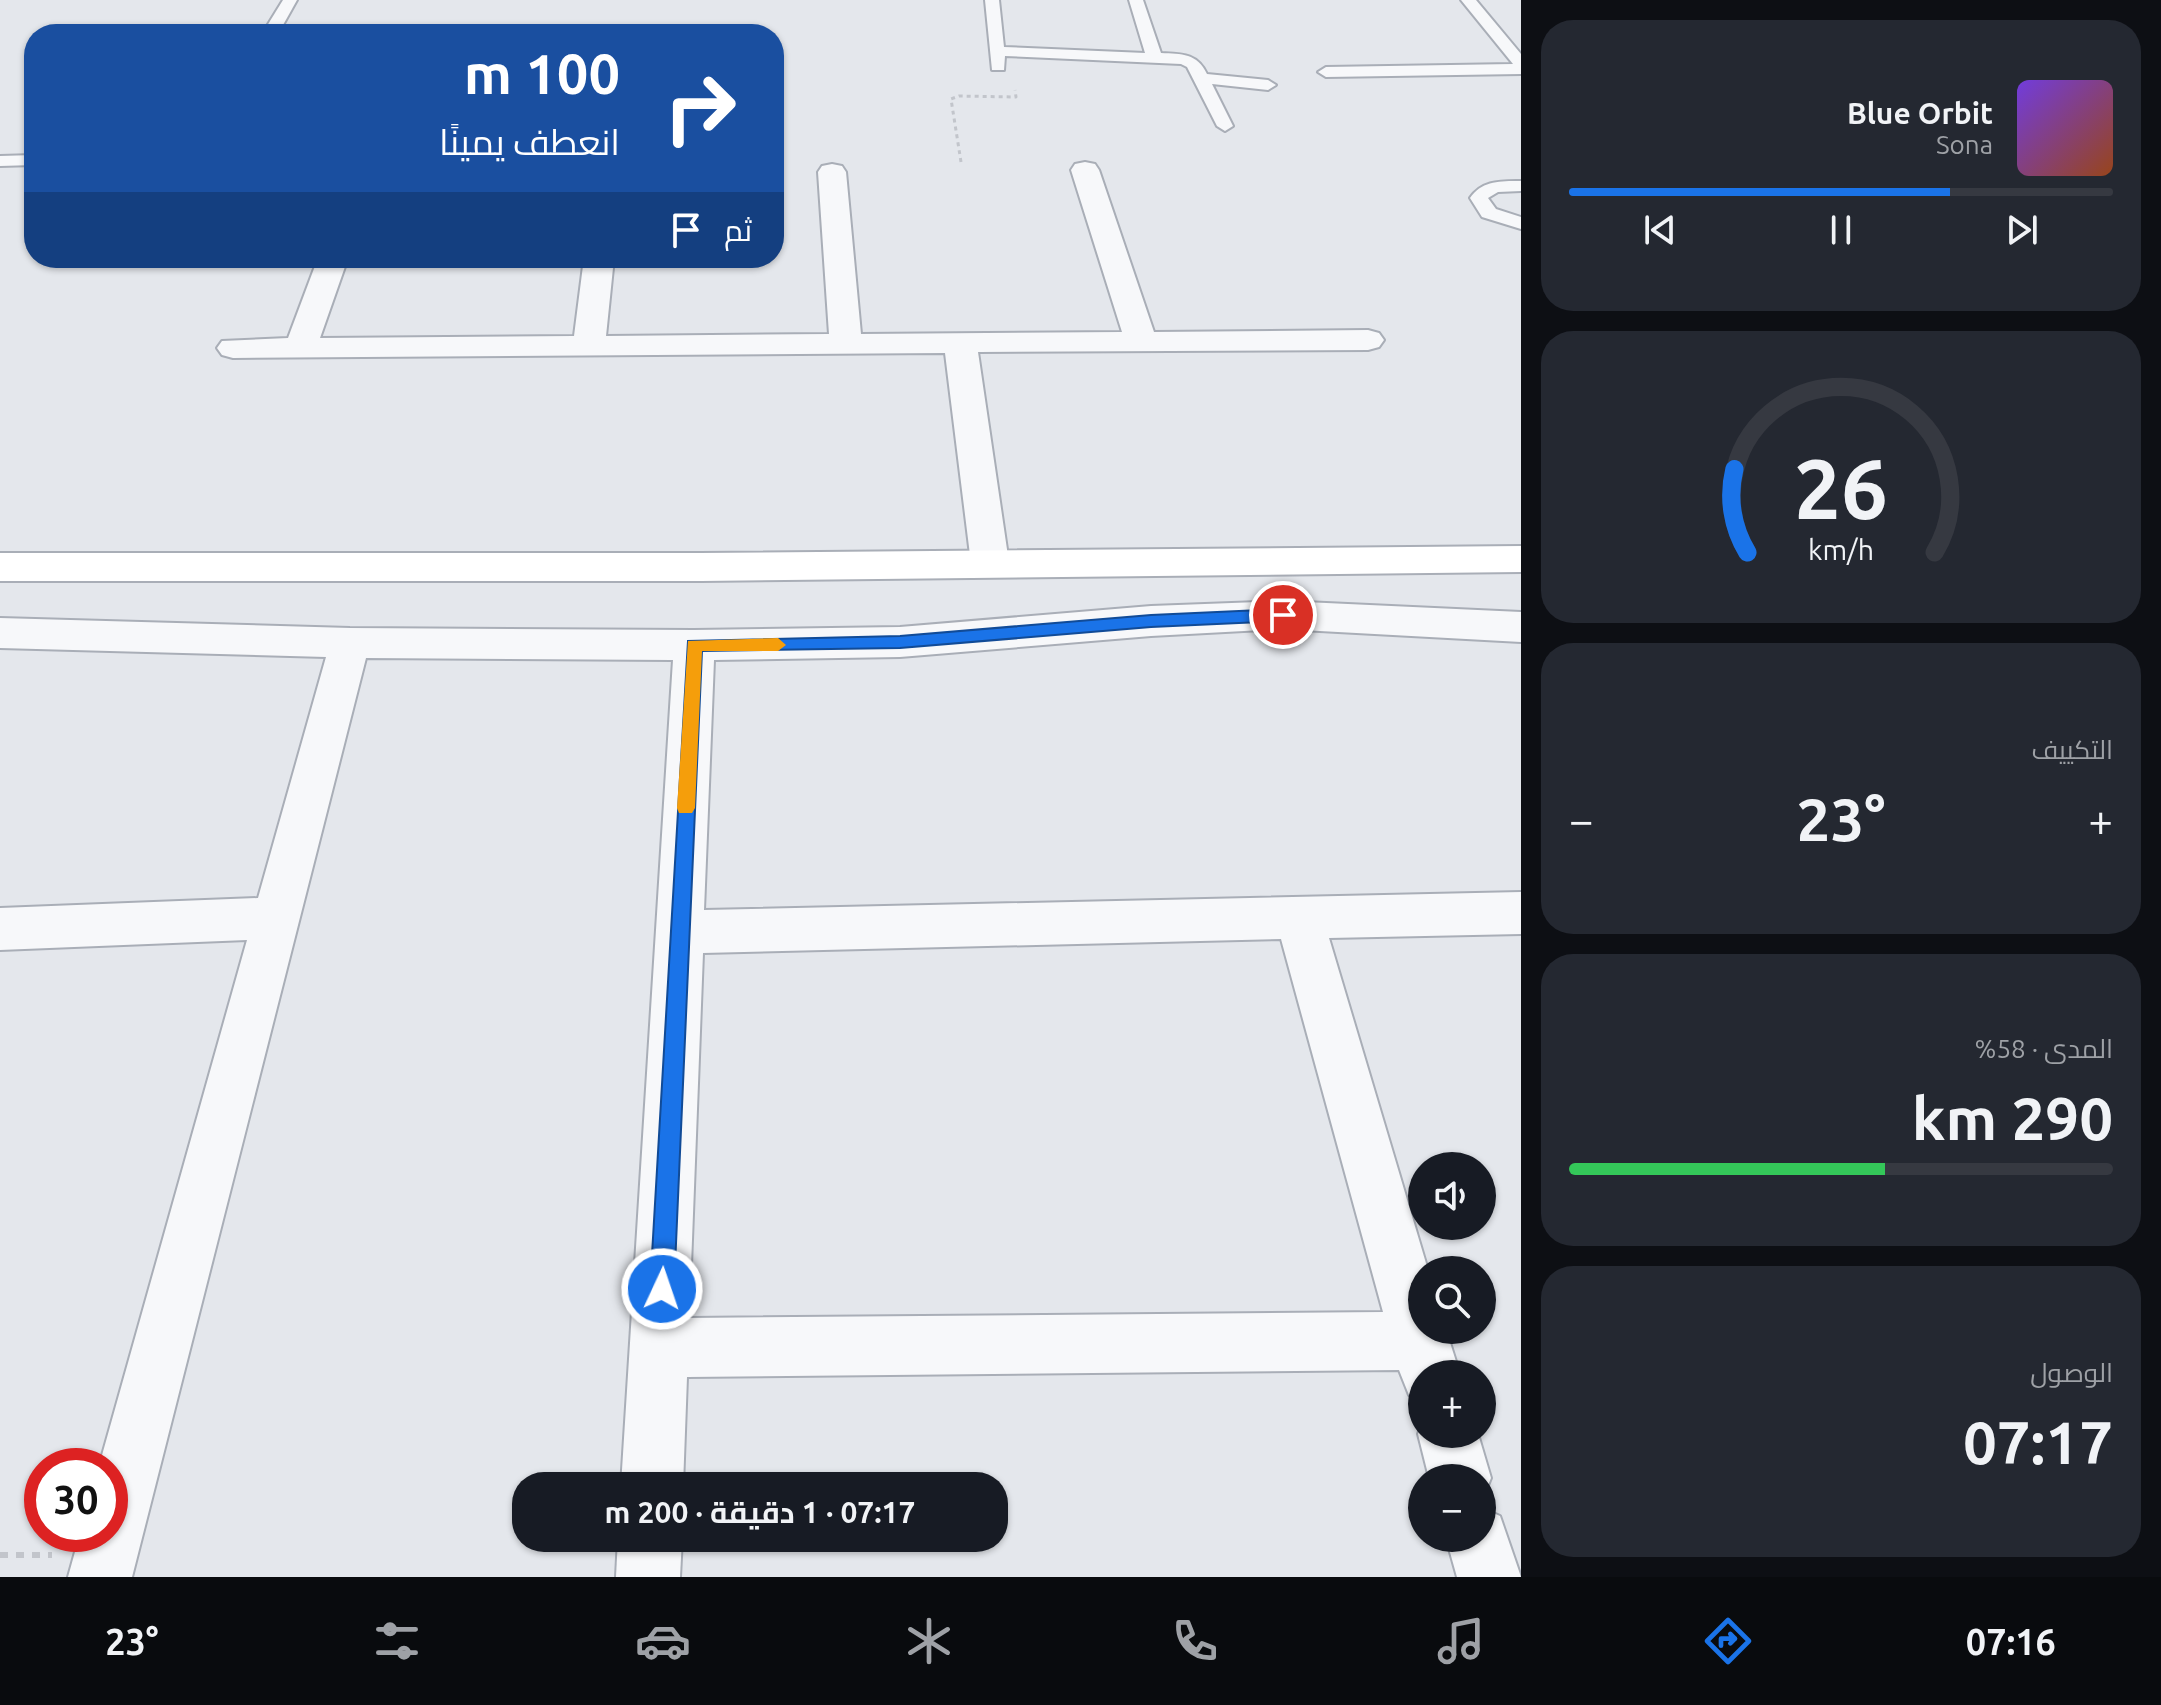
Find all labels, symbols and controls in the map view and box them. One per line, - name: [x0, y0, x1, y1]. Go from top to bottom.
- text: 100 m: [464, 42, 620, 105]
- icon: right: [648, 56, 752, 160]
- text: Blue Orbit: [1847, 96, 1993, 130]
- text: انعطف يمينًا: [439, 121, 620, 162]
- text: Sona: [1936, 130, 1993, 159]
- icon: arrive: [664, 208, 708, 252]
- icon: previous: [1638, 208, 1682, 252]
- icon: pause: [1819, 208, 1863, 252]
- icon: next: [2000, 208, 2044, 252]
- text: ثم: [724, 213, 752, 247]
- text: 26: [1794, 441, 1888, 535]
- text: km/h: [1808, 533, 1874, 565]
- pin: [1249, 581, 1317, 649]
- icon: arrive: [1261, 593, 1305, 637]
- text: التكييف: [2031, 735, 2113, 764]
- text: 23°: [1797, 785, 1885, 852]
- text: −: [1569, 795, 1594, 844]
- text: +: [2088, 795, 2113, 844]
- text: المدى · 58%: [1975, 1034, 2113, 1063]
- text: 290 km: [1912, 1084, 2113, 1151]
- map controls: [1408, 1152, 1496, 1552]
- button: sound: [1408, 1152, 1496, 1240]
- position arrow: [620, 1247, 704, 1331]
- button: search: [1408, 1256, 1496, 1344]
- text: الوصول: [2030, 1358, 2113, 1387]
- button: +: [1408, 1360, 1496, 1448]
- text: 07:17: [1963, 1408, 2113, 1475]
- speed limit sign: 30: [24, 1448, 128, 1552]
- button: −: [1408, 1464, 1496, 1552]
- text: 07:17 · 1 دقيقة · 200 m: [605, 1495, 915, 1529]
- icon: filters: [369, 1613, 425, 1669]
- icon: car: [635, 1613, 691, 1669]
- icon: climate: [901, 1613, 957, 1669]
- icon: phone: [1167, 1613, 1223, 1669]
- icon: music: [1433, 1613, 1489, 1669]
- icon: directions: [1700, 1613, 1756, 1669]
- text: 23°: [105, 1621, 159, 1662]
- text: 07:16: [1966, 1621, 2056, 1662]

